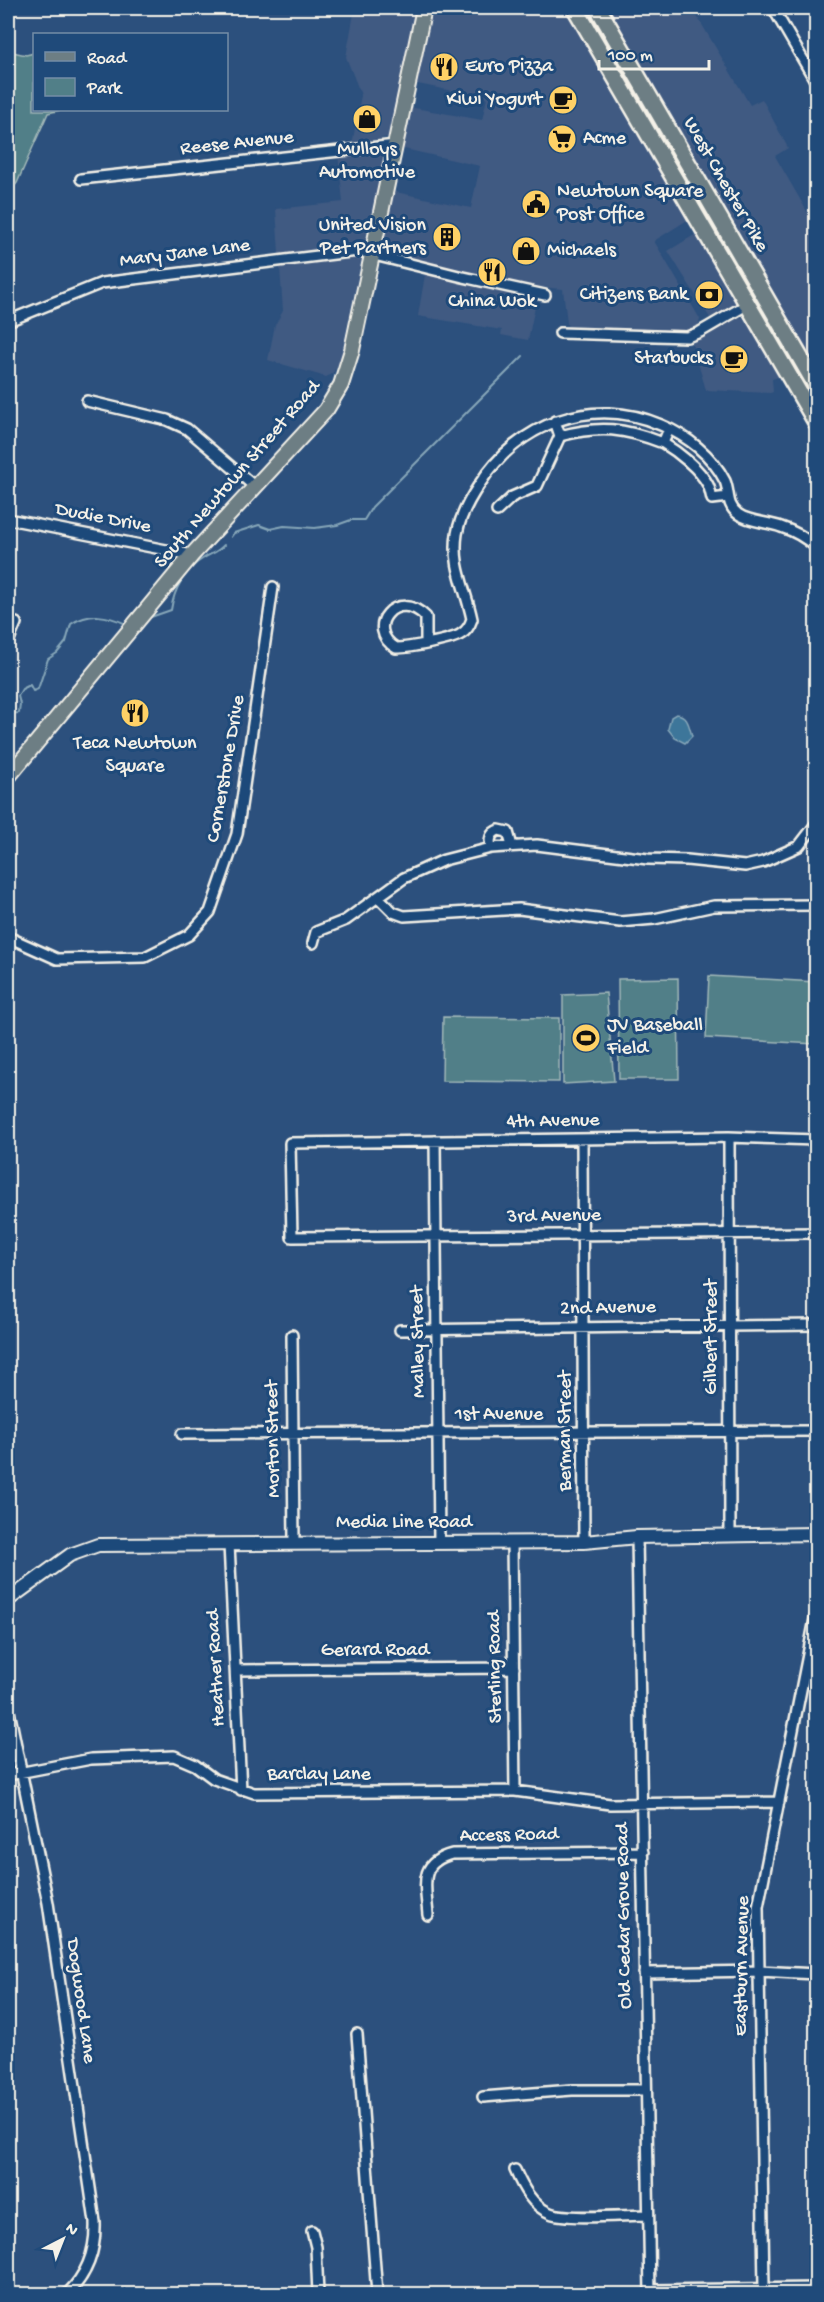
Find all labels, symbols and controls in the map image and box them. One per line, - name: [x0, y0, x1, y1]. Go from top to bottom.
- legend: [33, 33, 228, 111]
- scale bar: [599, 33, 708, 71]
- text: 100 m: [607, 46, 653, 67]
- text: Road: [87, 49, 128, 70]
- restaurant icon: Euro Pizza: [428, 51, 460, 83]
- place label: Euro Pizza: [465, 56, 554, 79]
- text: Park: [86, 79, 123, 100]
- cafe icon: Kiwi Yogurt: [547, 84, 579, 116]
- place label: Kiwi Yogurt: [446, 89, 544, 112]
- shop icon: Mulloys Automotive: [351, 103, 383, 135]
- street label: West Chester Pike: [677, 114, 773, 257]
- supermarket icon: Acme: [546, 123, 578, 155]
- street label: Reese Avenue: [179, 127, 295, 161]
- place label: Acme: [583, 128, 627, 151]
- place label: Mulloys Automotive: [319, 139, 416, 185]
- place label: Newtown Square Post Office: [556, 181, 704, 227]
- public building icon: Newtown Square Post Office: [520, 188, 552, 220]
- place label: United Vision Pet Partners: [319, 215, 427, 261]
- building icon: United Vision Pet Partners: [431, 221, 463, 253]
- street label: Mary Jane Lane: [119, 235, 252, 273]
- shop icon: Michaels: [510, 235, 542, 267]
- place label: Michaels: [547, 240, 617, 263]
- restaurant icon: China Wok: [476, 256, 508, 288]
- bank icon: Citizens Bank: [693, 279, 725, 311]
- place label: Citizens Bank: [580, 284, 690, 307]
- place label: China Wok: [448, 291, 538, 314]
- cafe icon: Starbucks: [718, 343, 750, 375]
- place label: Starbucks: [634, 348, 714, 371]
- street label: South Newtown Street Road: [150, 375, 327, 574]
- street label: Dudie Drive: [51, 498, 154, 540]
- street label: Cornerstone Drive: [203, 693, 251, 845]
- restaurant icon: Teca Newtown Square: [119, 697, 151, 729]
- place label: Teca Newtown Square: [72, 733, 197, 779]
- place label: JV Baseball Field: [606, 1015, 703, 1061]
- sports icon: JV Baseball Field: [570, 1022, 602, 1054]
- street label: 4th Avenue: [506, 1110, 600, 1134]
- street label: 3rd Avenue: [506, 1205, 602, 1229]
- street label: Gilbert Street: [701, 1277, 724, 1395]
- street label: Malley Street: [406, 1284, 431, 1398]
- street label: 2nd Avenue: [560, 1297, 657, 1321]
- street label: Berman Street: [555, 1369, 578, 1492]
- street label: Morton Street: [261, 1378, 287, 1498]
- street label: 1st Avenue: [454, 1404, 544, 1427]
- street label: Media Line Road: [336, 1512, 474, 1535]
- street label: Heather Road: [202, 1606, 232, 1727]
- street label: Sterling Road: [483, 1608, 508, 1724]
- street label: Gerard Road: [321, 1640, 431, 1663]
- street label: Barclay Lane: [266, 1764, 371, 1787]
- street label: Old Cedar Grove Road: [612, 1820, 638, 2009]
- street label: Access Road: [459, 1824, 561, 1848]
- street label: Eastburn Avenue: [730, 1895, 756, 2036]
- street label: Dogwood Lane: [60, 1935, 100, 2066]
- north arrow: [33, 2209, 93, 2269]
- text: N: [60, 2220, 81, 2241]

